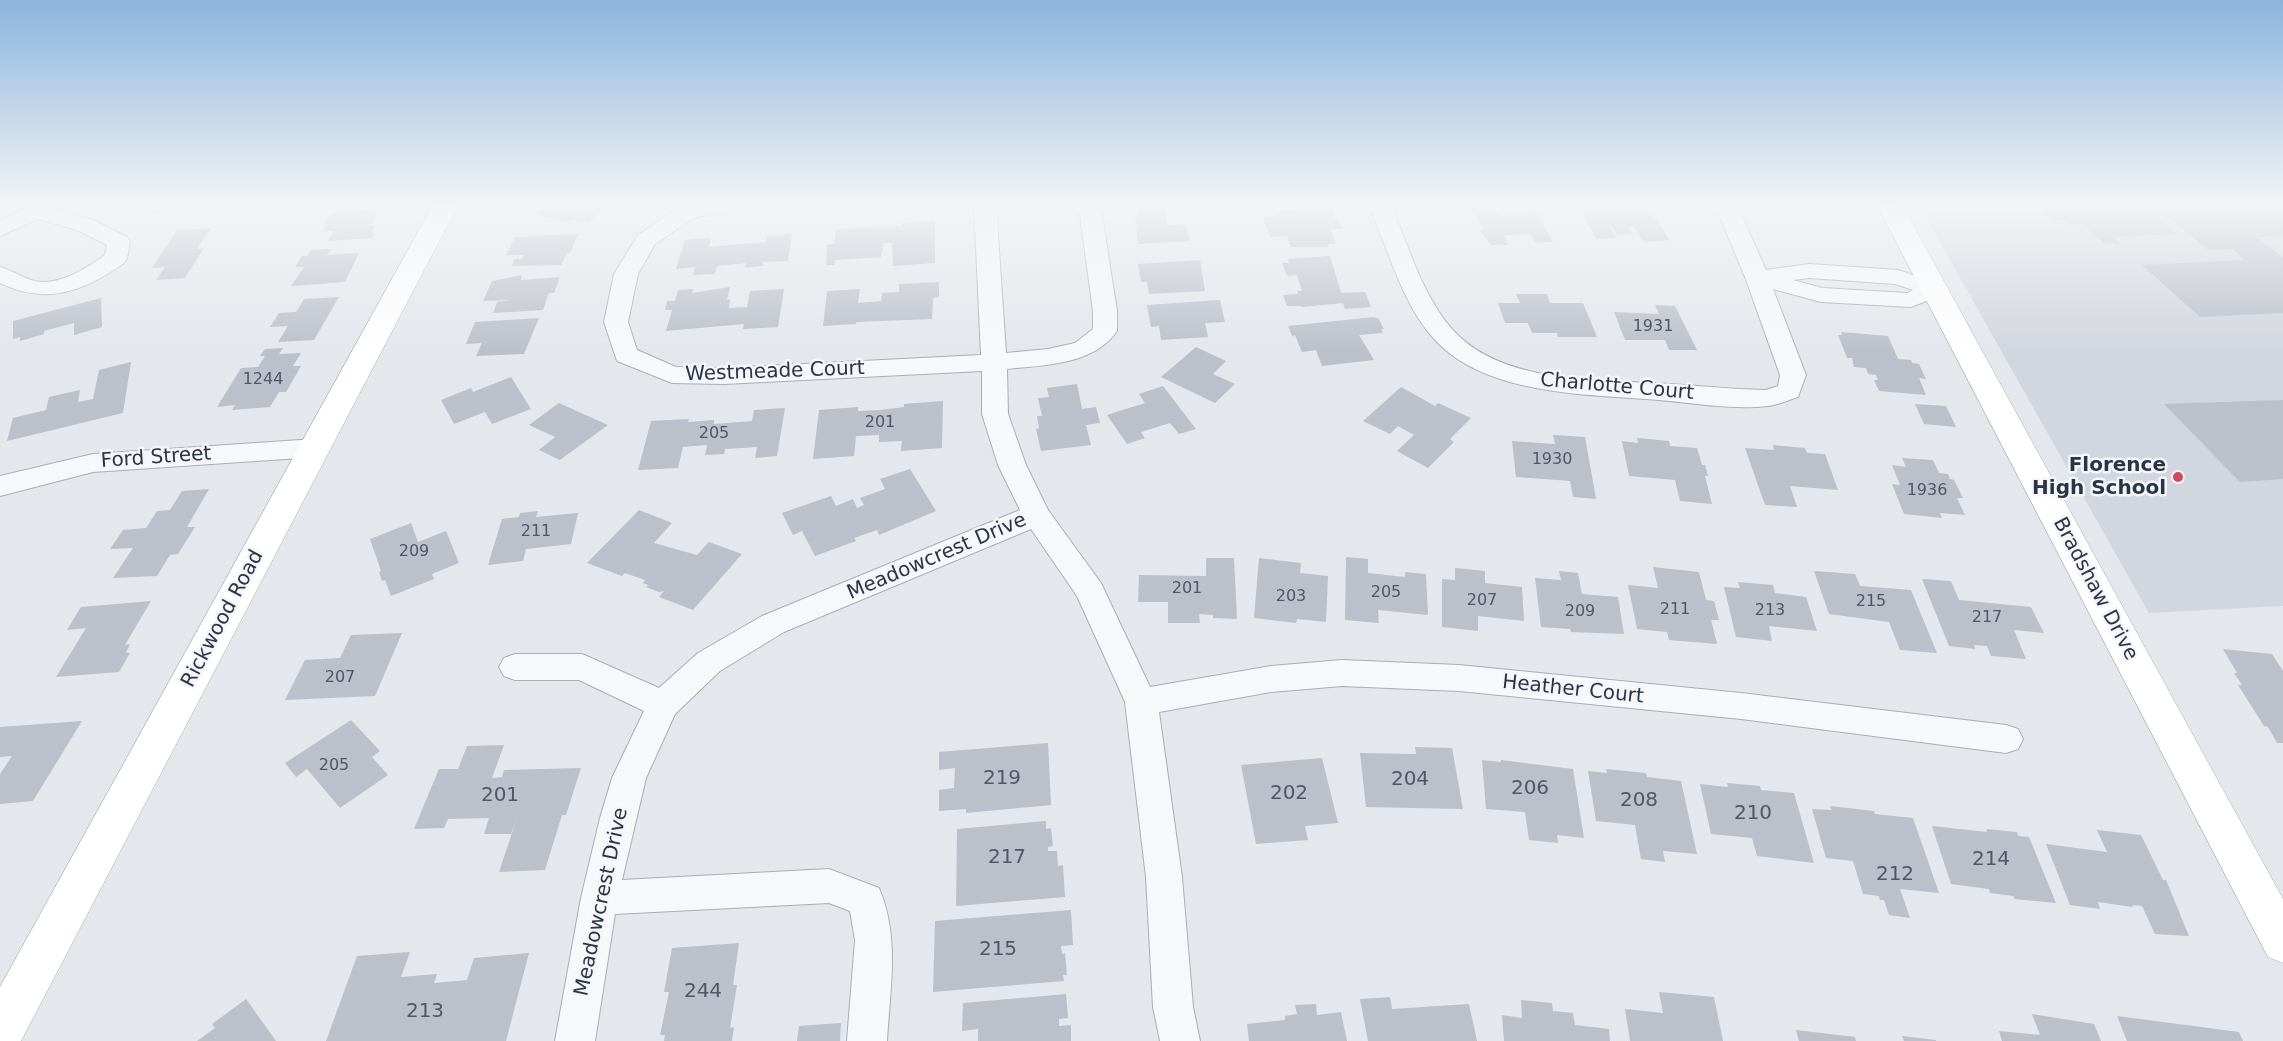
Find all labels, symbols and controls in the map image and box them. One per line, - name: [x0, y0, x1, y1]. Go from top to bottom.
- house number: 1931: [1633, 317, 1673, 337]
- street label: Westmeade Court: [685, 357, 865, 387]
- street label: Charlotte Court: [1539, 368, 1695, 406]
- house number: 1244: [243, 370, 283, 390]
- house number: 201: [865, 413, 895, 433]
- house number: 205: [699, 424, 729, 444]
- street label: Ford Street: [100, 442, 212, 474]
- house number: 1930: [1532, 450, 1572, 470]
- place label: Florence High School: [2032, 454, 2166, 501]
- marker: Florence High School: [2171, 470, 2185, 484]
- house number: 1936: [1907, 481, 1947, 501]
- street label: Meadowcrest Drive: [844, 508, 1030, 606]
- street label: Bradshaw Drive: [2047, 513, 2143, 665]
- house number: 211: [521, 522, 551, 542]
- house number: 209: [399, 542, 429, 562]
- street label: Rickwood Road: [177, 546, 269, 692]
- house number: 201: [1172, 579, 1202, 599]
- house number: 205: [1371, 583, 1401, 603]
- house number: 203: [1276, 587, 1306, 607]
- house number: 207: [1467, 591, 1497, 611]
- house number: 215: [1856, 592, 1886, 612]
- house number: 211: [1660, 600, 1690, 620]
- house number: 213: [1755, 601, 1785, 621]
- house number: 209: [1565, 602, 1595, 622]
- house number: 217: [1972, 608, 2002, 628]
- house number: 207: [325, 668, 355, 688]
- street label: Heather Court: [1501, 671, 1645, 709]
- house number: 205: [319, 756, 349, 776]
- house number: 219: [983, 767, 1021, 791]
- house number: 204: [1391, 768, 1429, 792]
- house number: 206: [1511, 777, 1549, 801]
- house number: 202: [1270, 782, 1308, 806]
- house number: 201: [481, 784, 519, 808]
- house number: 208: [1620, 789, 1658, 813]
- house number: 210: [1734, 802, 1772, 826]
- street label: Meadowcrest Drive: [570, 806, 634, 998]
- house number: 217: [988, 846, 1026, 870]
- house number: 214: [1972, 848, 2010, 872]
- house number: 212: [1876, 863, 1914, 887]
- house number: 215: [979, 938, 1017, 962]
- house number: 244: [684, 980, 722, 1004]
- house number: 213: [406, 1000, 444, 1024]

